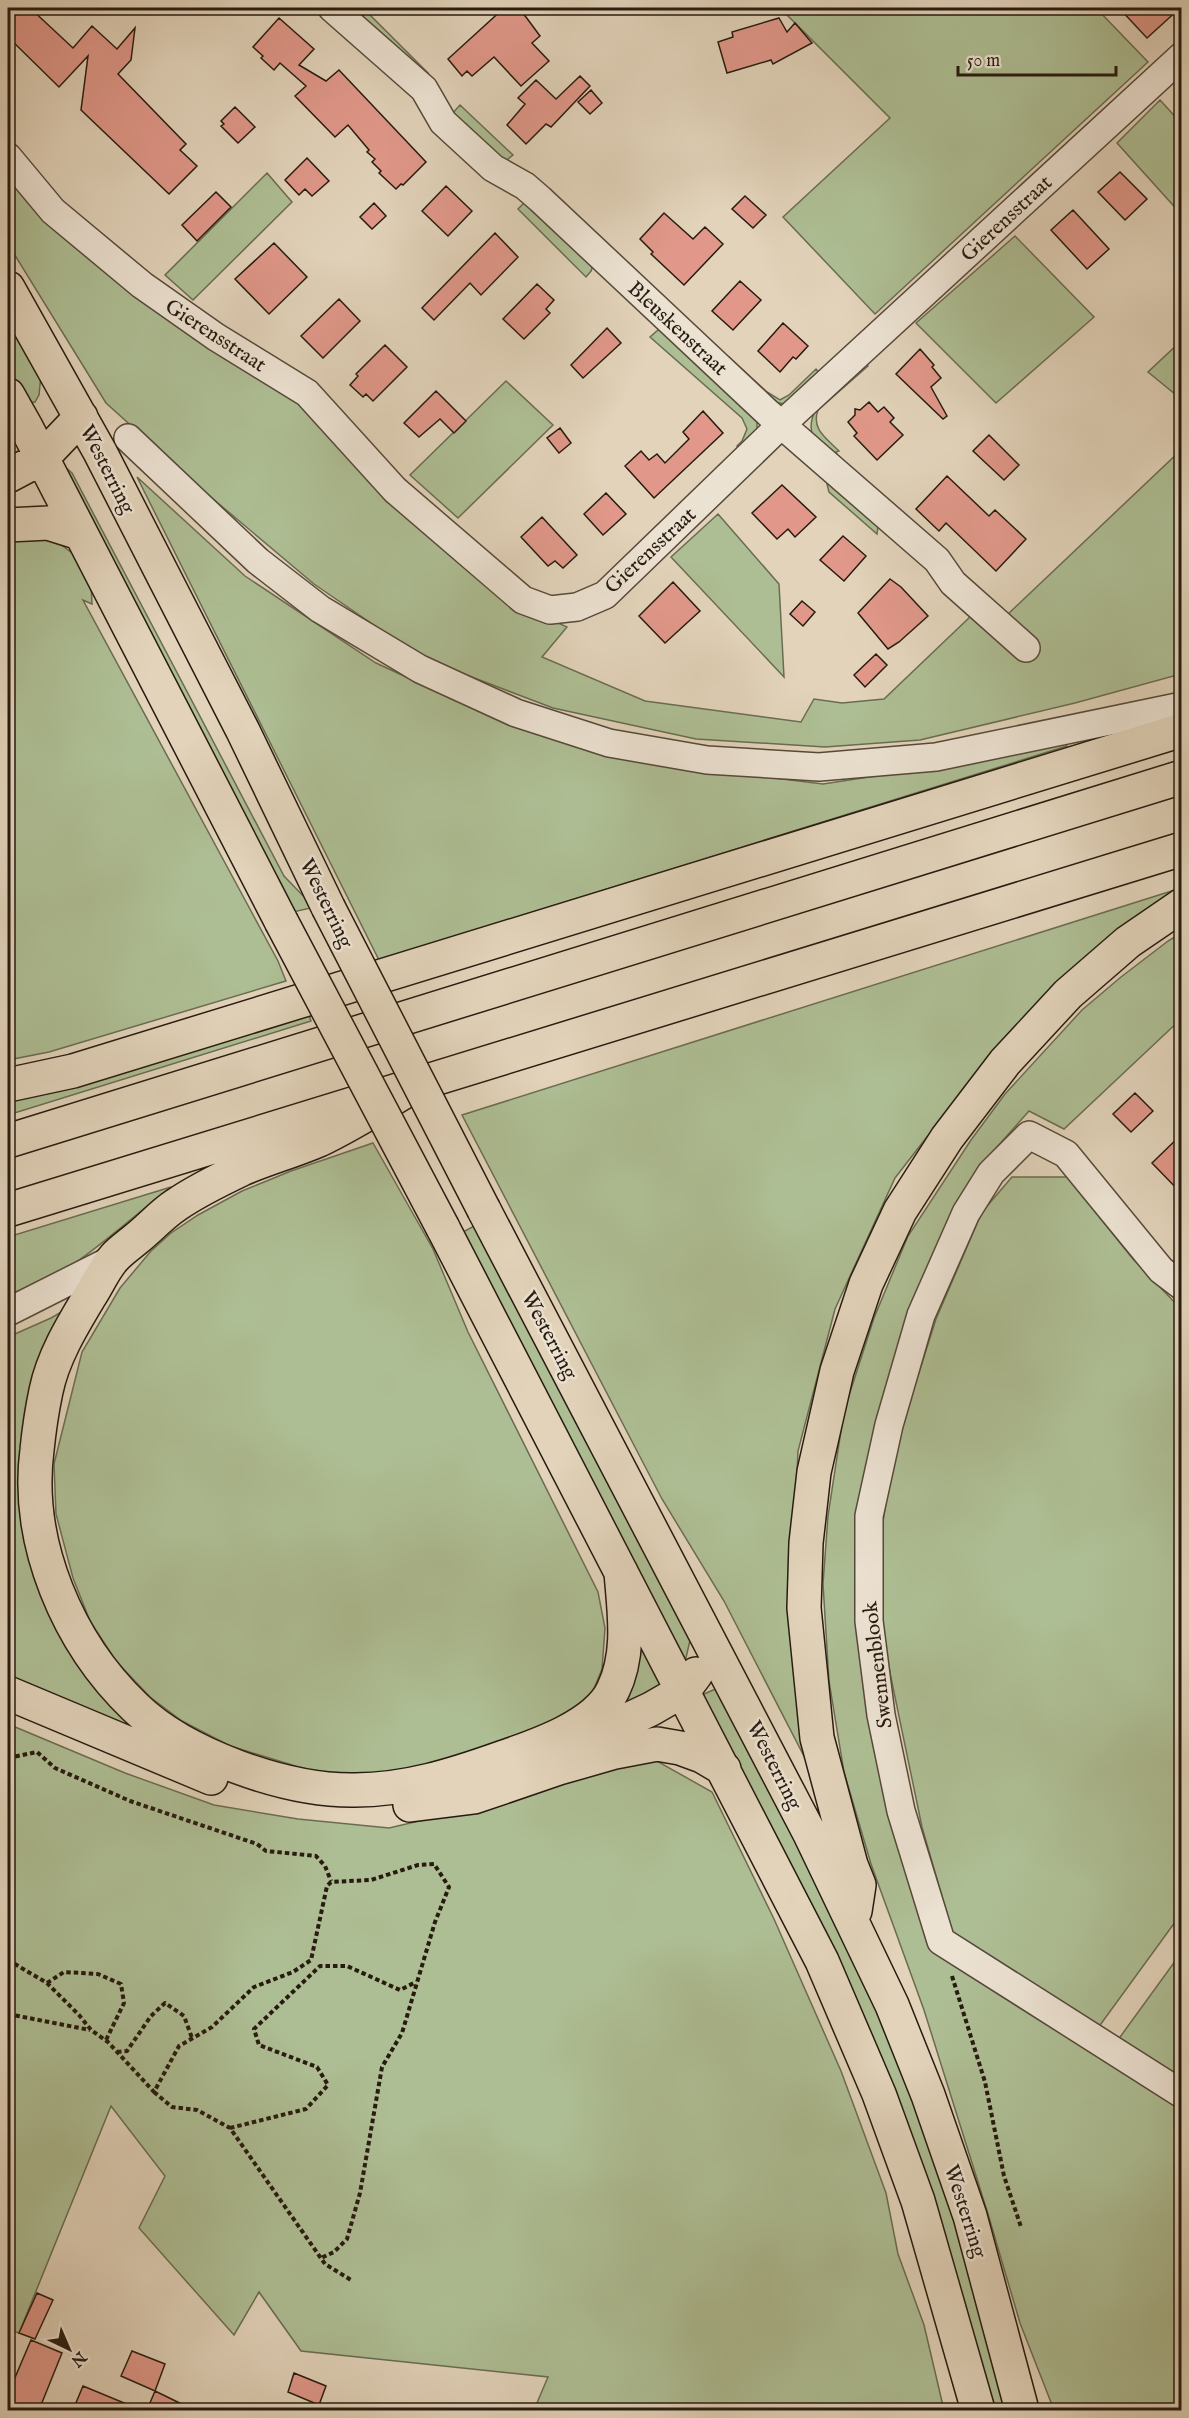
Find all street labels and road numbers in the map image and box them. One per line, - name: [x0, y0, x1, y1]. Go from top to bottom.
- street label: Gierensstraat: [956, 170, 1058, 268]
- street label: Bleuskenstraat: [621, 276, 733, 382]
- street label: Gierensstraat: [159, 293, 271, 379]
- street label: Westerring: [73, 421, 141, 519]
- street label: Gierensstraat: [600, 502, 702, 600]
- street label: Westerring: [292, 854, 359, 953]
- street label: Westerring: [514, 1287, 584, 1385]
- street label: Swennenblook: [857, 1599, 900, 1730]
- street label: Westerring: [740, 1717, 808, 1815]
- street label: Westerring: [937, 2161, 993, 2262]

